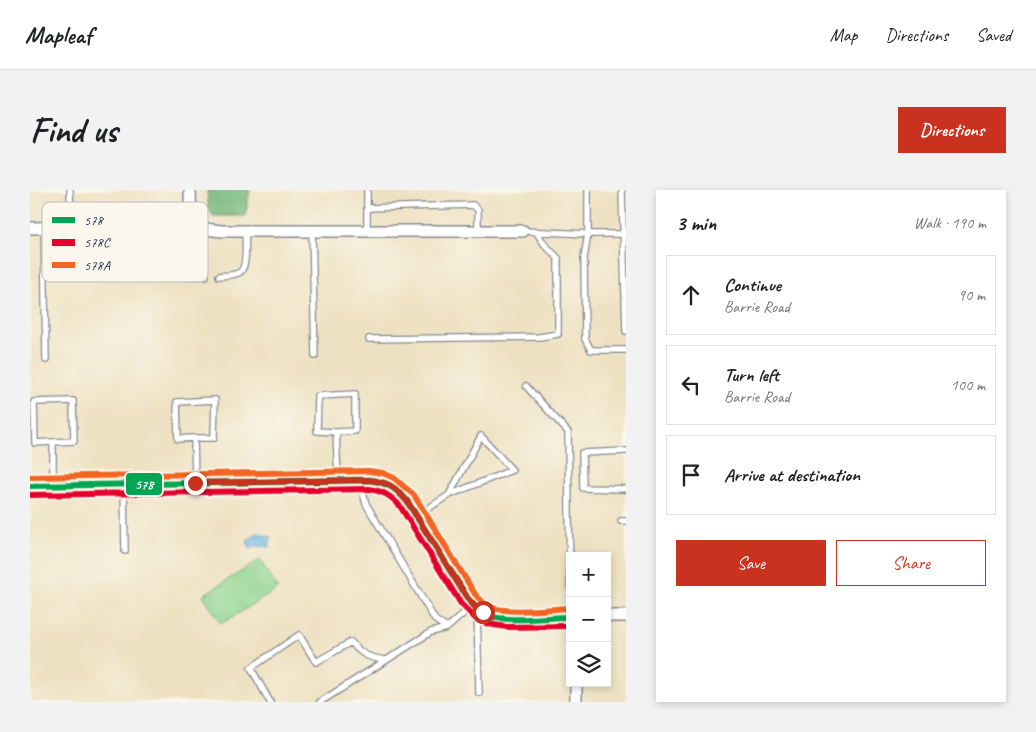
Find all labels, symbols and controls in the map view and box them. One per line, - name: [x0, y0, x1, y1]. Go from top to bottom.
- text: Mapleaf: [25, 20, 92, 50]
- text: Map: [830, 24, 857, 46]
- text: Directions: [885, 24, 948, 46]
- text: Saved: [976, 24, 1011, 46]
- button: Directions: [898, 107, 1006, 153]
- text: Find us: [30, 108, 117, 153]
- legend: [42, 202, 208, 282]
- text: 3 min: [676, 210, 716, 236]
- text: 578: [84, 212, 105, 229]
- text: Walk · 190 m: [914, 213, 986, 233]
- text: 578C: [84, 234, 111, 251]
- text: 578A: [84, 257, 111, 274]
- text: Continue: [724, 273, 781, 297]
- icon: ahead: [677, 281, 705, 309]
- text: 90 m: [958, 285, 985, 305]
- text: Barrie Road: [724, 297, 790, 317]
- text: Turn left: [724, 363, 779, 387]
- icon: left: [677, 371, 705, 399]
- text: 100 m: [951, 375, 985, 395]
- text: Barrie Road: [724, 387, 790, 407]
- icon: arrive: [677, 461, 705, 489]
- text: Arrive at destination: [724, 463, 860, 487]
- line badge: 578: [125, 472, 163, 496]
- route end: [184, 472, 207, 495]
- text: 578: [135, 476, 155, 493]
- button: Save: [676, 540, 826, 586]
- button: Share: [836, 540, 986, 586]
- map controls: [566, 552, 611, 687]
- button: +: [566, 552, 611, 597]
- button: −: [566, 597, 611, 642]
- route start: [472, 601, 495, 624]
- button: layers: [566, 642, 611, 687]

